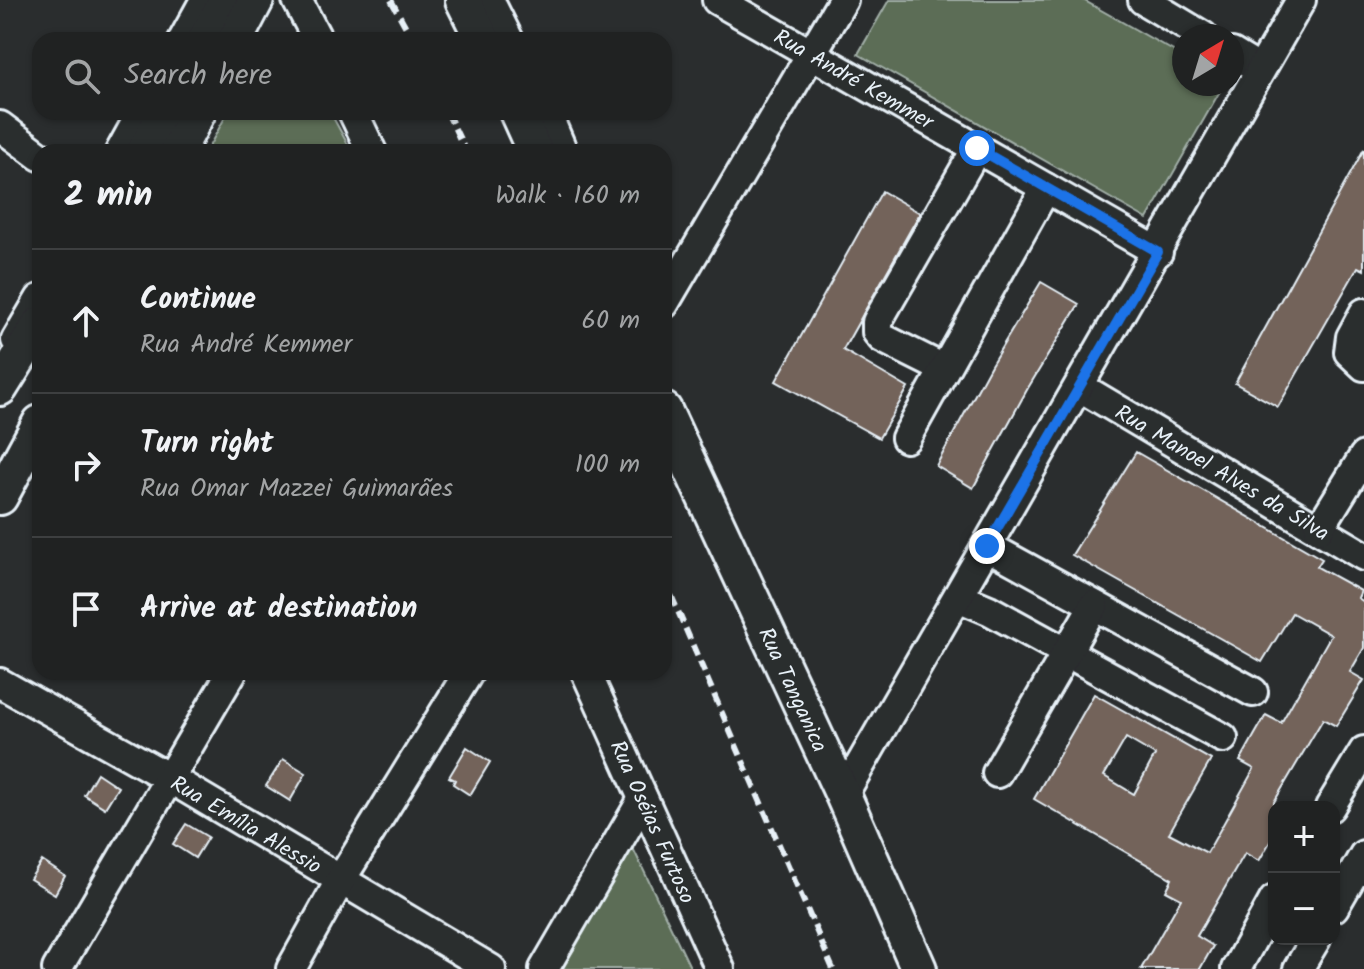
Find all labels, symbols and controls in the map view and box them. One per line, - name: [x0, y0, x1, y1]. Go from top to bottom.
- street label: Rua André Kemmer: [766, 21, 941, 141]
- north arrow: [1172, 24, 1244, 96]
- search box: [32, 32, 672, 120]
- text: Search here: [124, 52, 272, 100]
- icon: search: [60, 54, 104, 98]
- route start: [959, 130, 995, 166]
- text: 2 min: [64, 169, 152, 223]
- text: Walk · 160 m: [495, 175, 640, 217]
- text: Continue: [140, 276, 256, 324]
- icon: ahead: [64, 299, 108, 343]
- text: 60 m: [581, 300, 640, 342]
- text: Rua André Kemmer: [140, 324, 352, 366]
- street label: Rua Manoel Alves da Silva: [1107, 397, 1335, 552]
- text: Turn right: [140, 420, 273, 468]
- icon: right: [64, 443, 108, 487]
- text: 100 m: [575, 444, 640, 486]
- text: Rua Omar Mazzei Guimarães: [140, 468, 453, 510]
- route end: [969, 528, 1005, 564]
- text: Arrive at destination: [140, 585, 417, 633]
- icon: arrive: [64, 587, 108, 631]
- street label: Rua Tanganica: [747, 622, 836, 759]
- street label: Rua Oséias Furtoso: [599, 735, 703, 910]
- street label: Rua Emília Alessio: [163, 768, 328, 885]
- map controls: [1268, 801, 1340, 945]
- button: +: [1268, 801, 1340, 873]
- button: −: [1268, 873, 1340, 945]

